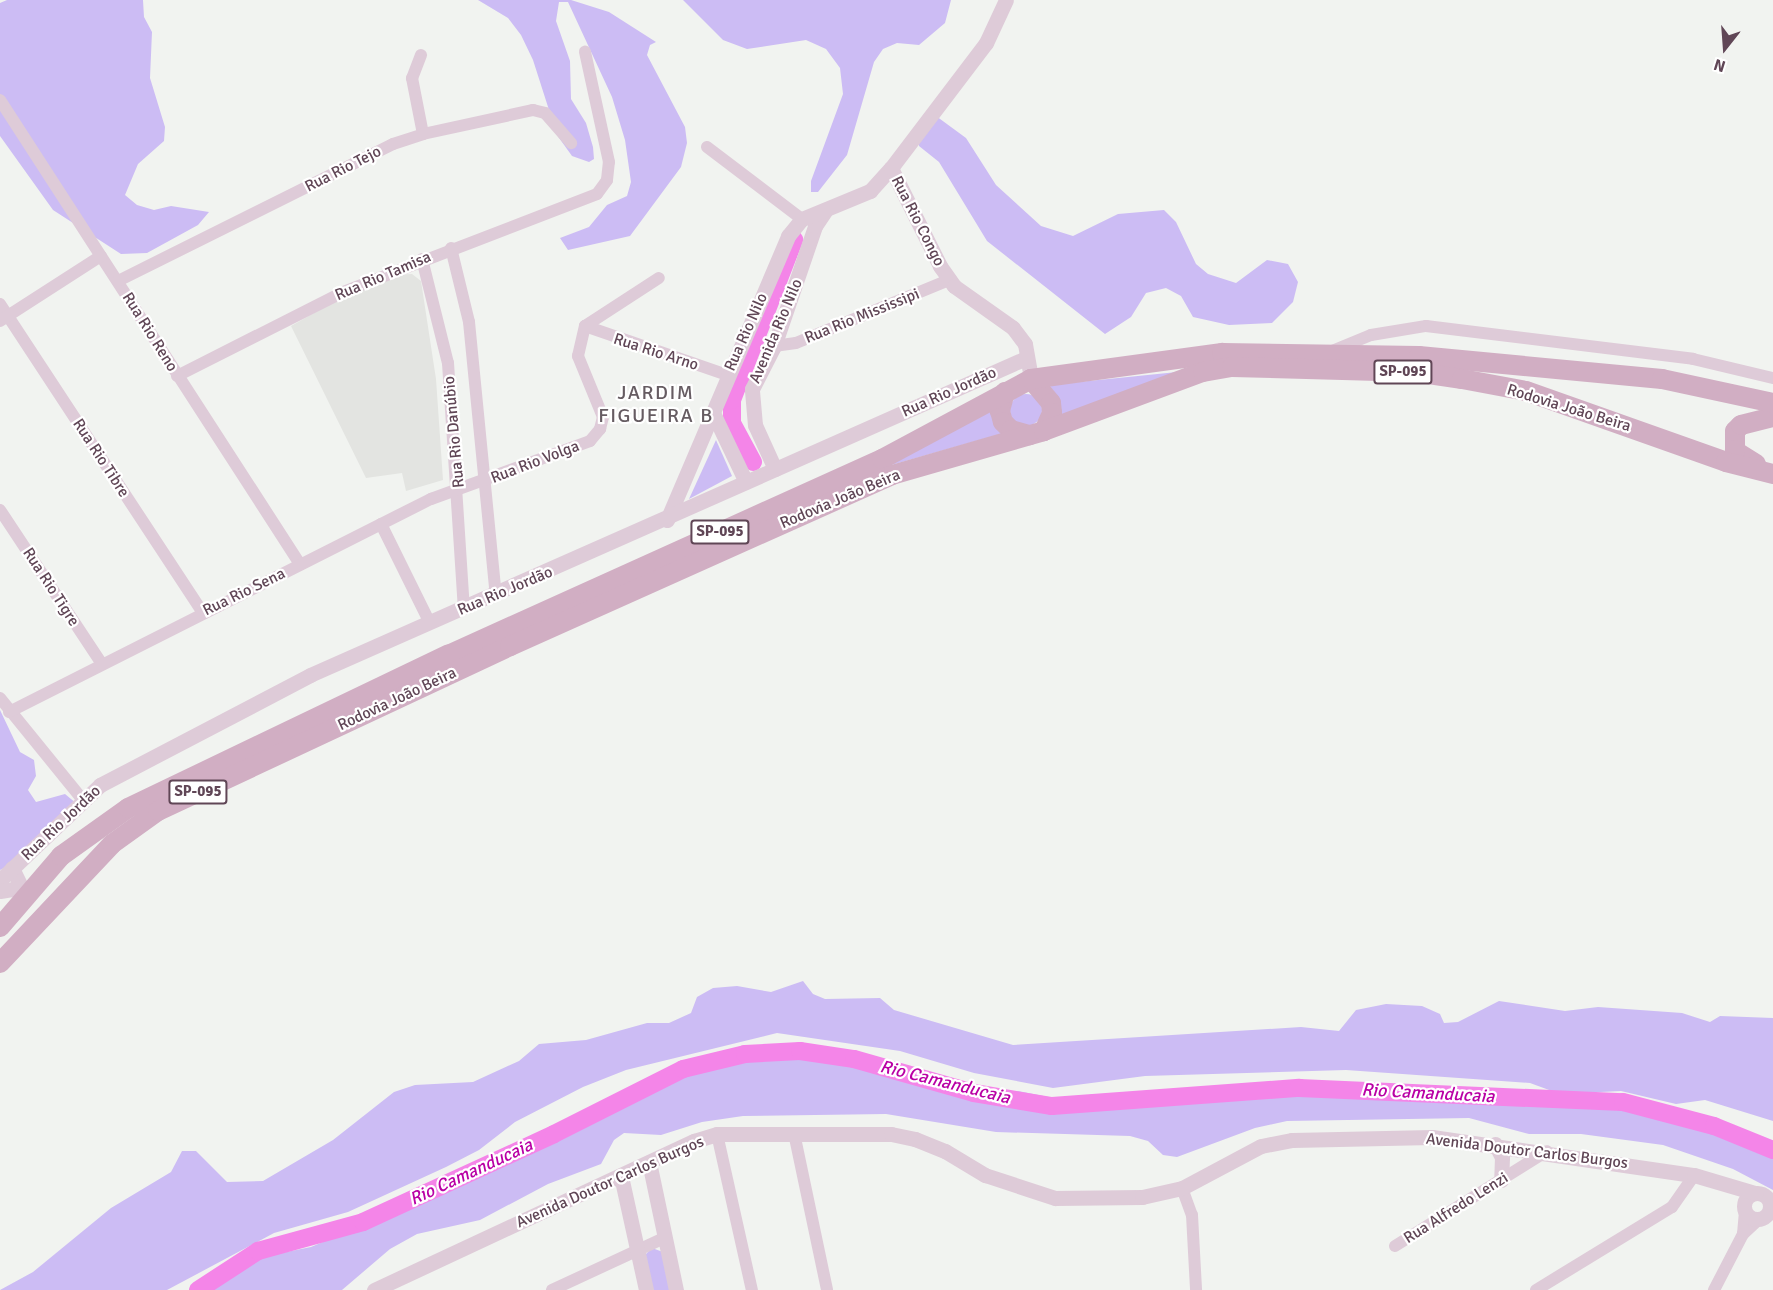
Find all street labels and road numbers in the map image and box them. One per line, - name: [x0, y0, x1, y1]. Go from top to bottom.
- street label: Rua Rio Tejo: [302, 142, 384, 196]
- street label: Rua Rio Congo: [887, 173, 949, 269]
- street label: Rua Rio Tamisa: [332, 247, 434, 305]
- street label: Avenida Rio Nilo: [745, 276, 807, 386]
- street label: Rua Rio Mississipi: [802, 284, 922, 348]
- street label: Rua Rio Reno: [118, 289, 182, 375]
- street label: Rua Rio Nilo: [720, 290, 772, 374]
- street label: Rua Rio Arno: [611, 329, 701, 375]
- road number: SP-095: [1373, 360, 1433, 384]
- street label: Rua Rio Jordão: [899, 363, 999, 421]
- street label: Rua Rio Danúbio: [440, 375, 468, 489]
- street label: Rodovia João Beira: [1505, 380, 1633, 436]
- street label: Rua Rio Tibre: [69, 415, 133, 501]
- street label: Rua Rio Volga: [488, 436, 582, 488]
- street label: Rodovia João Beira: [777, 465, 903, 533]
- road number: SP-095: [690, 520, 750, 544]
- street label: Rua Rio Tigre: [19, 544, 83, 630]
- street label: Rua Rio Jordão: [455, 562, 555, 620]
- street label: Rua Rio Sena: [200, 564, 288, 620]
- street label: Rodovia João Beira: [335, 663, 459, 735]
- road number: SP-095: [168, 780, 228, 804]
- street label: Rua Rio Jordão: [17, 781, 105, 865]
- street label: Avenida Doutor Carlos Burgos: [1425, 1129, 1629, 1173]
- street label: Avenida Doutor Carlos Burgos: [513, 1132, 707, 1232]
- street label: Rua Alfredo Lenzi: [1400, 1168, 1512, 1248]

